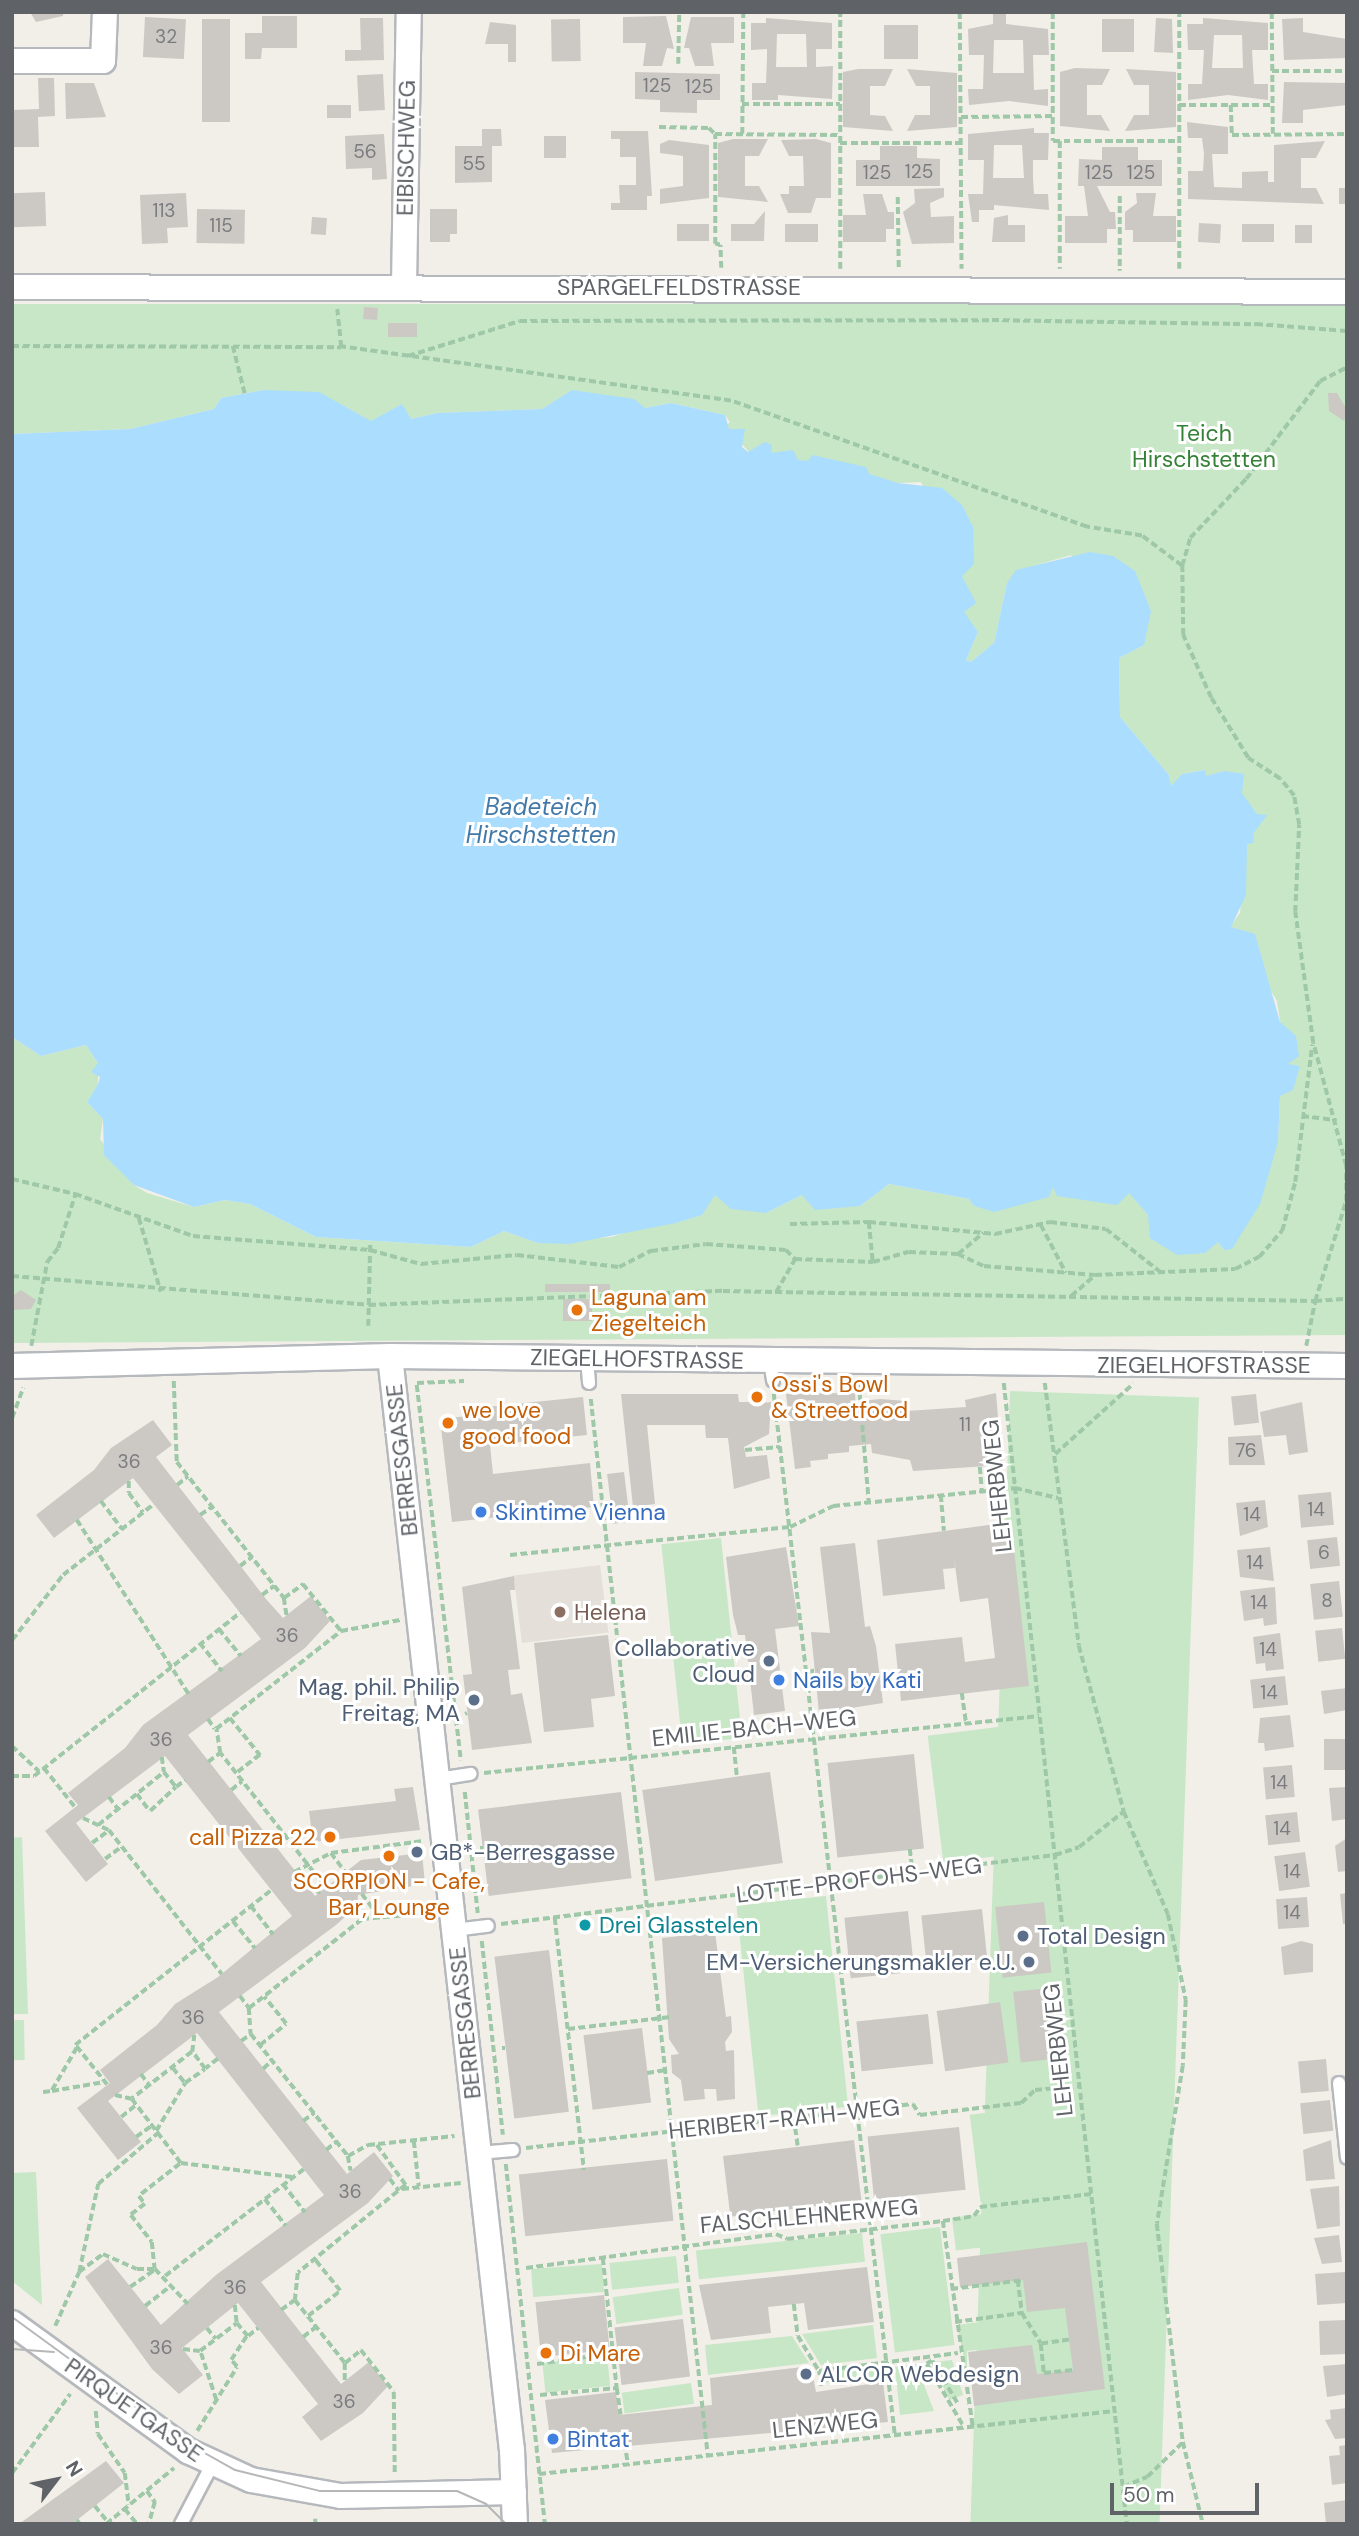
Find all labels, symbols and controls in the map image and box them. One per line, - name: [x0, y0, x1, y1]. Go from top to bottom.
- house number: 32: [155, 26, 177, 48]
- house number: 125: [643, 75, 671, 97]
- house number: 125: [685, 76, 713, 98]
- street label: EIBISCHWEG: [391, 80, 421, 216]
- house number: 56: [353, 141, 377, 163]
- house number: 55: [462, 153, 486, 175]
- house number: 125: [905, 161, 933, 183]
- house number: 125: [863, 162, 891, 184]
- house number: 125: [1085, 162, 1113, 184]
- house number: 125: [1127, 162, 1155, 184]
- house number: 113: [152, 200, 176, 222]
- house number: 115: [209, 215, 233, 237]
- street label: SPARGELFELDSTRASSE: [557, 273, 801, 301]
- park label: Teich Hirschstetten: [1132, 419, 1276, 473]
- water label: Badeteich Hirschstetten: [466, 793, 616, 849]
- place label: Laguna am Ziegelteich: [591, 1283, 706, 1337]
- marker: Laguna am Ziegelteich: [569, 1302, 585, 1318]
- street label: ZIEGELHOFSTRASSE: [530, 1343, 744, 1375]
- street label: ZIEGELHOFSTRASSE: [1097, 1351, 1311, 1379]
- place label: Ossi's Bowl & Streetfood: [771, 1370, 908, 1424]
- street label: BERRESGASSE: [380, 1383, 424, 1537]
- marker: Ossi's Bowl & Streetfood: [749, 1389, 765, 1405]
- place label: we love good food: [462, 1396, 571, 1450]
- house number: 11: [959, 1414, 971, 1436]
- marker: we love good food: [440, 1415, 456, 1431]
- street label: LEHERBWEG: [976, 1418, 1018, 1554]
- house number: 76: [1235, 1440, 1257, 1462]
- house number: 36: [117, 1451, 141, 1473]
- place label: Skintime Vienna: [495, 1498, 666, 1526]
- house number: 14: [1307, 1499, 1325, 1521]
- marker: Skintime Vienna: [473, 1504, 489, 1520]
- house number: 14: [1243, 1504, 1261, 1526]
- house number: 6: [1318, 1542, 1330, 1564]
- house number: 14: [1246, 1552, 1264, 1574]
- house number: 8: [1321, 1590, 1333, 1612]
- house number: 14: [1250, 1592, 1268, 1614]
- place label: Helena: [574, 1598, 647, 1626]
- marker: Helena: [552, 1604, 568, 1620]
- house number: 36: [275, 1625, 299, 1647]
- place label: Collaborative Cloud: [614, 1634, 755, 1688]
- house number: 14: [1259, 1639, 1277, 1661]
- marker: Collaborative Cloud: [761, 1653, 777, 1669]
- place label: Nails by Kati: [793, 1666, 922, 1694]
- marker: Nails by Kati: [771, 1672, 787, 1688]
- place label: Mag. phil. Philip Freitag, MA: [299, 1673, 460, 1727]
- house number: 14: [1260, 1682, 1278, 1704]
- marker: Mag. phil. Philip Freitag, MA: [466, 1692, 482, 1708]
- street label: EMILIE-BACH-WEG: [651, 1704, 857, 1752]
- house number: 36: [149, 1729, 173, 1751]
- house number: 14: [1270, 1772, 1288, 1794]
- house number: 14: [1273, 1818, 1291, 1840]
- place label: call Pizza 22: [189, 1823, 316, 1851]
- marker: call Pizza 22: [322, 1829, 338, 1845]
- place label: GB*-Berresgasse: [431, 1838, 615, 1866]
- marker: GB*-Berresgasse: [409, 1844, 425, 1860]
- marker: SCORPION - Cafe, Bar, Lounge: [381, 1848, 397, 1864]
- street label: LOTTE-PROFOHS-WEG: [735, 1851, 983, 1909]
- house number: 14: [1283, 1861, 1301, 1883]
- place label: SCORPION - Cafe, Bar, Lounge: [293, 1867, 485, 1921]
- house number: 14: [1283, 1902, 1301, 1924]
- place label: Drei Glasstelen: [599, 1911, 758, 1939]
- marker: Drei Glasstelen: [577, 1917, 593, 1933]
- place label: Total Design: [1037, 1922, 1166, 1950]
- marker: Total Design: [1015, 1928, 1031, 1944]
- street label: BERRESGASSE: [443, 1946, 487, 2100]
- place label: EM-Versicherungsmakler e.U.: [706, 1948, 1015, 1976]
- marker: EM-Versicherungsmakler e.U.: [1021, 1954, 1037, 1970]
- street label: LEHERBWEG: [1037, 1982, 1079, 2118]
- house number: 36: [181, 2007, 205, 2029]
- street label: HERIBERT-RATH-WEG: [667, 2093, 901, 2145]
- house number: 36: [338, 2181, 362, 2203]
- street label: FALSCHLEHNERWEG: [699, 2193, 919, 2239]
- house number: 36: [223, 2277, 247, 2299]
- house number: 36: [149, 2337, 173, 2359]
- place label: Di Mare: [560, 2339, 640, 2367]
- marker: Di Mare: [538, 2345, 554, 2361]
- street label: PIRQUETGASSE: [59, 2352, 209, 2468]
- place label: ALCOR Webdesign: [820, 2360, 1019, 2388]
- marker: ALCOR Webdesign: [798, 2366, 814, 2382]
- house number: 36: [332, 2391, 356, 2413]
- street label: LENZWEG: [771, 2406, 879, 2444]
- place label: Bintat: [567, 2425, 630, 2453]
- marker: Bintat: [545, 2431, 561, 2447]
- north arrow: [21, 2445, 91, 2515]
- text: N: [60, 2456, 89, 2481]
- scale bar: [1114, 2470, 1263, 2514]
- text: 50 m: [1123, 2481, 1174, 2509]

